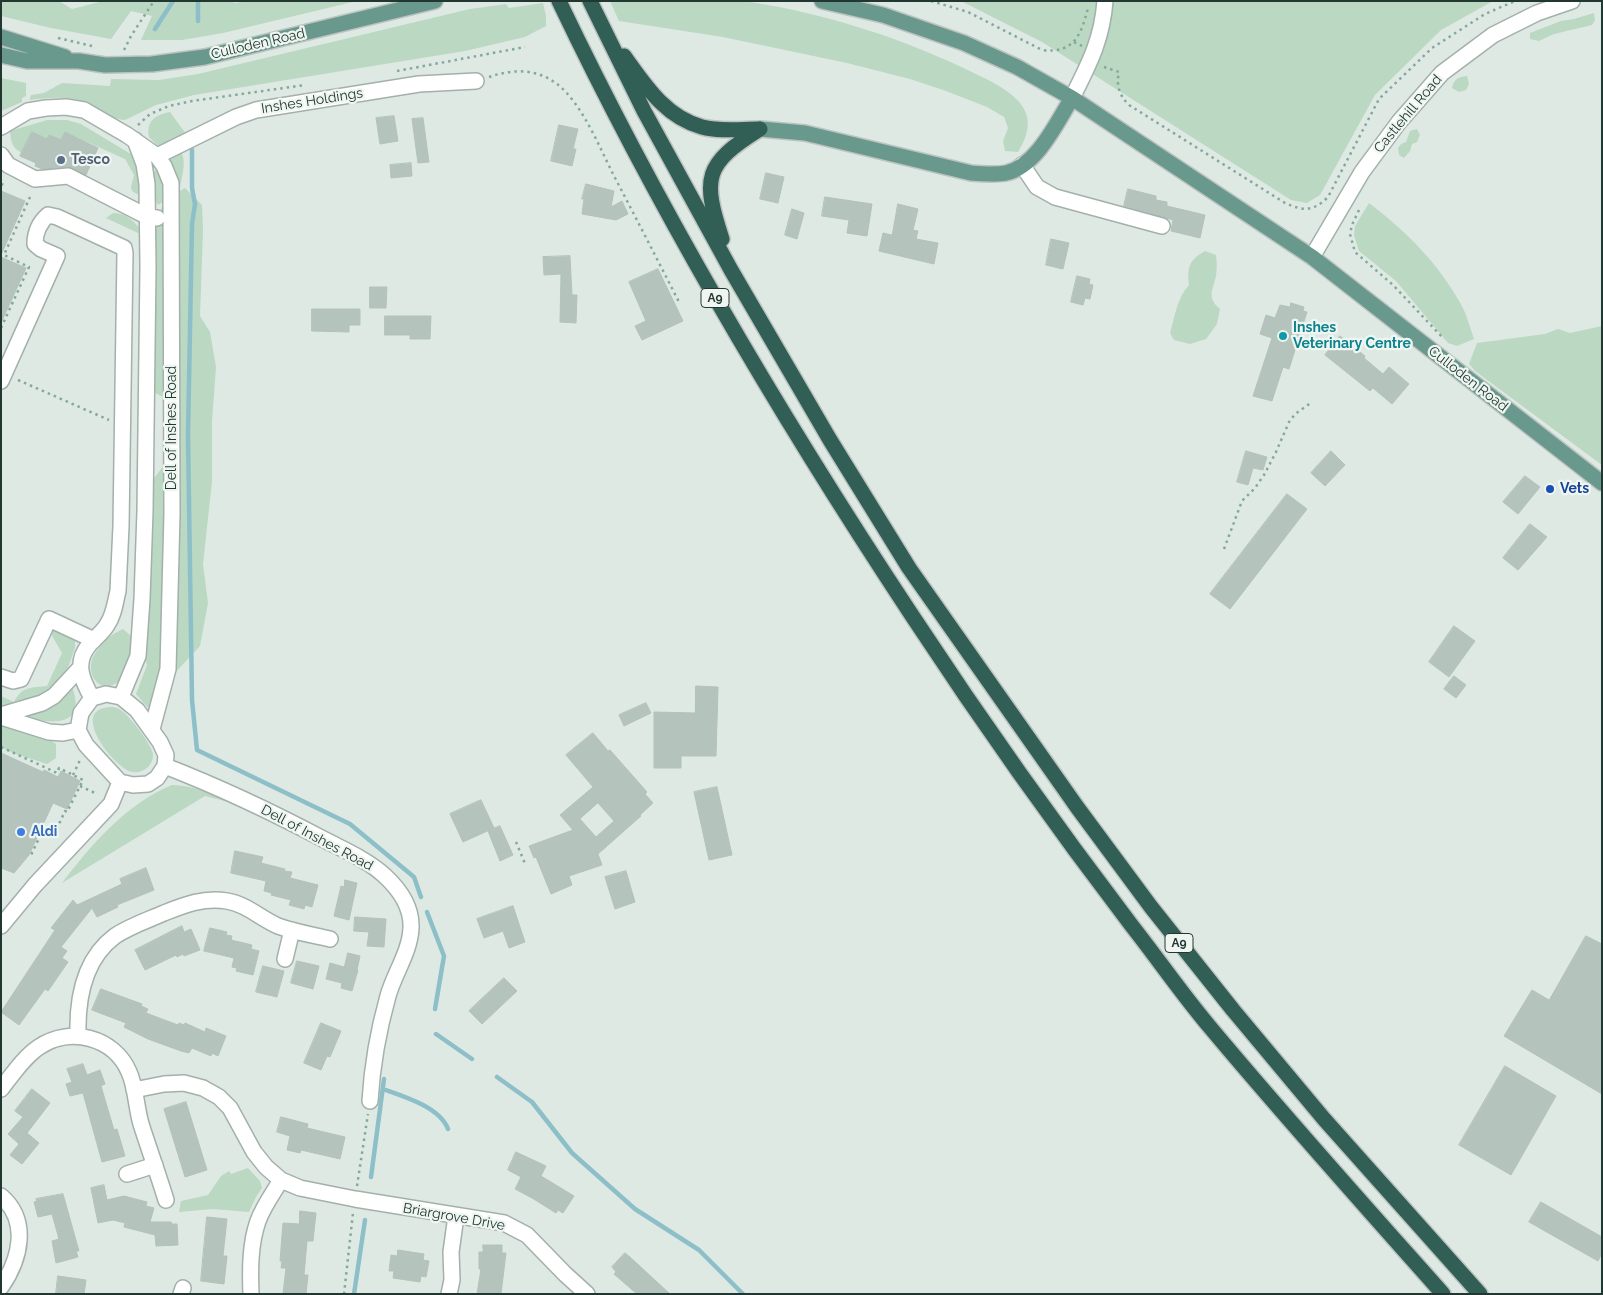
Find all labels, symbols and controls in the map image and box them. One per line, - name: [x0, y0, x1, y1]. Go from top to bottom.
- street label: Culloden Road: [209, 25, 307, 63]
- street label: Castlehill Road: [1370, 72, 1446, 156]
- street label: Inshes Holdings: [260, 85, 364, 117]
- place label: Tesco: [71, 152, 110, 168]
- marker: Tesco: [55, 154, 67, 166]
- road number: A9: [701, 288, 729, 308]
- place label: Inshes Veterinary Centre: [1293, 320, 1411, 352]
- marker: Inshes Veterinary Centre: [1277, 330, 1289, 342]
- street label: Culloden Road: [1425, 343, 1511, 415]
- street label: Dell of Inshes Road: [164, 366, 180, 490]
- place label: Vets: [1560, 481, 1589, 497]
- marker: Vets: [1544, 483, 1556, 495]
- street label: Dell of Inshes Road: [258, 801, 376, 875]
- place label: Aldi: [31, 824, 57, 840]
- marker: Aldi: [15, 826, 27, 838]
- road number: A9: [1165, 934, 1193, 952]
- street label: Briargrove Drive: [402, 1200, 506, 1234]

